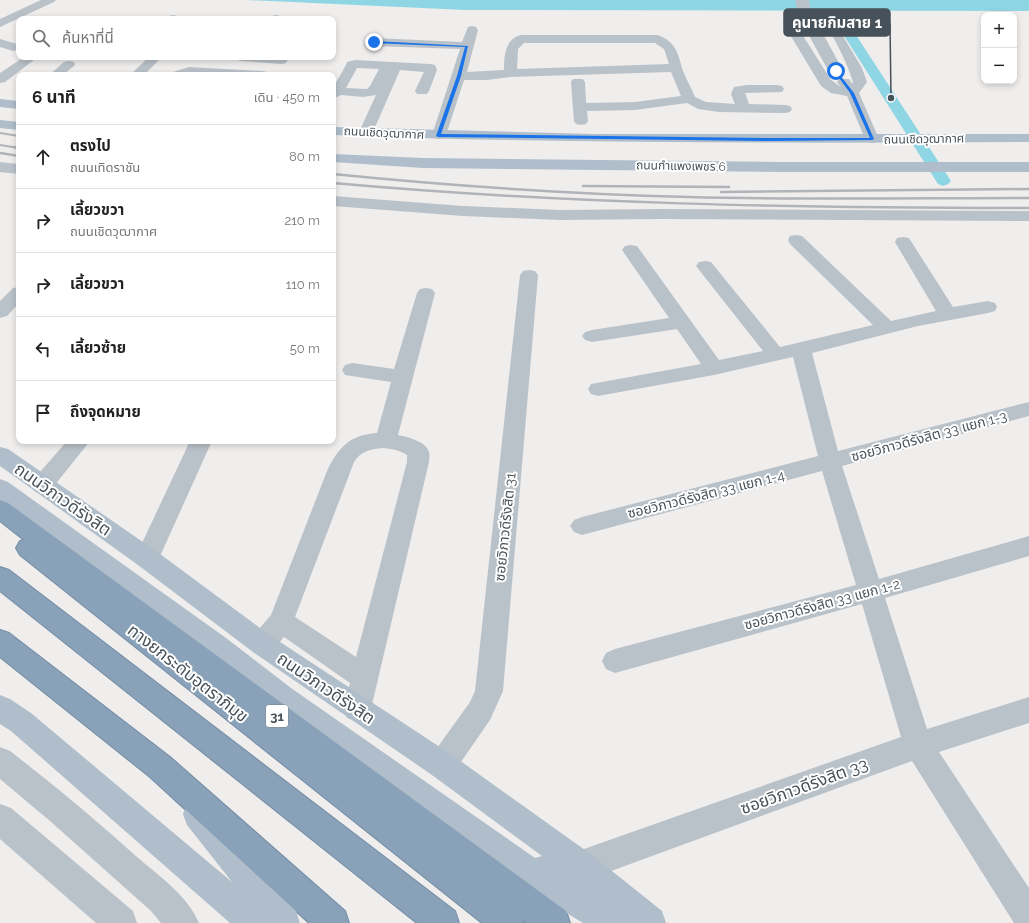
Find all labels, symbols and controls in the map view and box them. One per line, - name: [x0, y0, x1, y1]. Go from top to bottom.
- callout: คูนายกิมสาย 1: [784, 9, 890, 36]
- map controls: [981, 12, 1017, 84]
- button: +: [981, 12, 1017, 48]
- text: คูนายกิมสาย 1: [792, 14, 883, 33]
- search box: [16, 16, 336, 60]
- icon: search: [30, 27, 52, 49]
- text: ค้นหาที่นี่: [62, 29, 114, 47]
- route end: [365, 33, 383, 51]
- button: −: [981, 48, 1017, 84]
- route start: [827, 62, 845, 80]
- text: 6 นาที: [32, 87, 76, 107]
- text: เดิน · 450 m: [254, 90, 320, 105]
- street label: ถนนเชิดวุฒากาศ: [343, 124, 425, 142]
- street label: ถนนเชิดวุฒากาศ: [884, 131, 964, 147]
- text: ตรงไป: [70, 137, 111, 155]
- icon: ahead: [32, 146, 54, 168]
- text: 80 m: [289, 149, 320, 164]
- street label: ถนนกำแพงเพชร 6: [636, 158, 726, 174]
- text: ถนนเทิดราชัน: [70, 160, 140, 175]
- text: เลี้ยวขวา: [70, 201, 124, 219]
- icon: right: [32, 210, 54, 232]
- text: 210 m: [284, 213, 320, 228]
- text: ถนนเชิดวุฒากาศ: [70, 224, 157, 239]
- icon: right: [32, 274, 54, 296]
- text: เลี้ยวขวา: [70, 275, 124, 293]
- text: 110 m: [286, 277, 320, 292]
- icon: left: [32, 338, 54, 360]
- text: เลี้ยวซ้าย: [70, 339, 126, 357]
- text: 50 m: [290, 341, 320, 356]
- icon: arrive: [32, 402, 54, 424]
- text: ถึงจุดหมาย: [70, 403, 141, 421]
- street label: ซอยวิภาวดีรังสิต 33 แยก 1-3: [849, 407, 1009, 465]
- street label: ถนนวิภาวดีรังสิต: [11, 458, 115, 540]
- street label: ซอยวิภาวดีรังสิต 33 แยก 1-4: [626, 467, 786, 521]
- street label: ซอยวิภาวดีรังสิต 31: [491, 472, 519, 582]
- street label: ซอยวิภาวดีรังสิต 33 แยก 1-2: [742, 575, 902, 633]
- street label: ทางยกระดับอุตราภิมุข: [123, 620, 252, 727]
- street label: ถนนวิภาวดีรังสิต: [273, 648, 379, 728]
- road number: 31: [266, 705, 288, 727]
- street label: ซอยวิภาวดีรังสิต 33: [738, 754, 870, 818]

